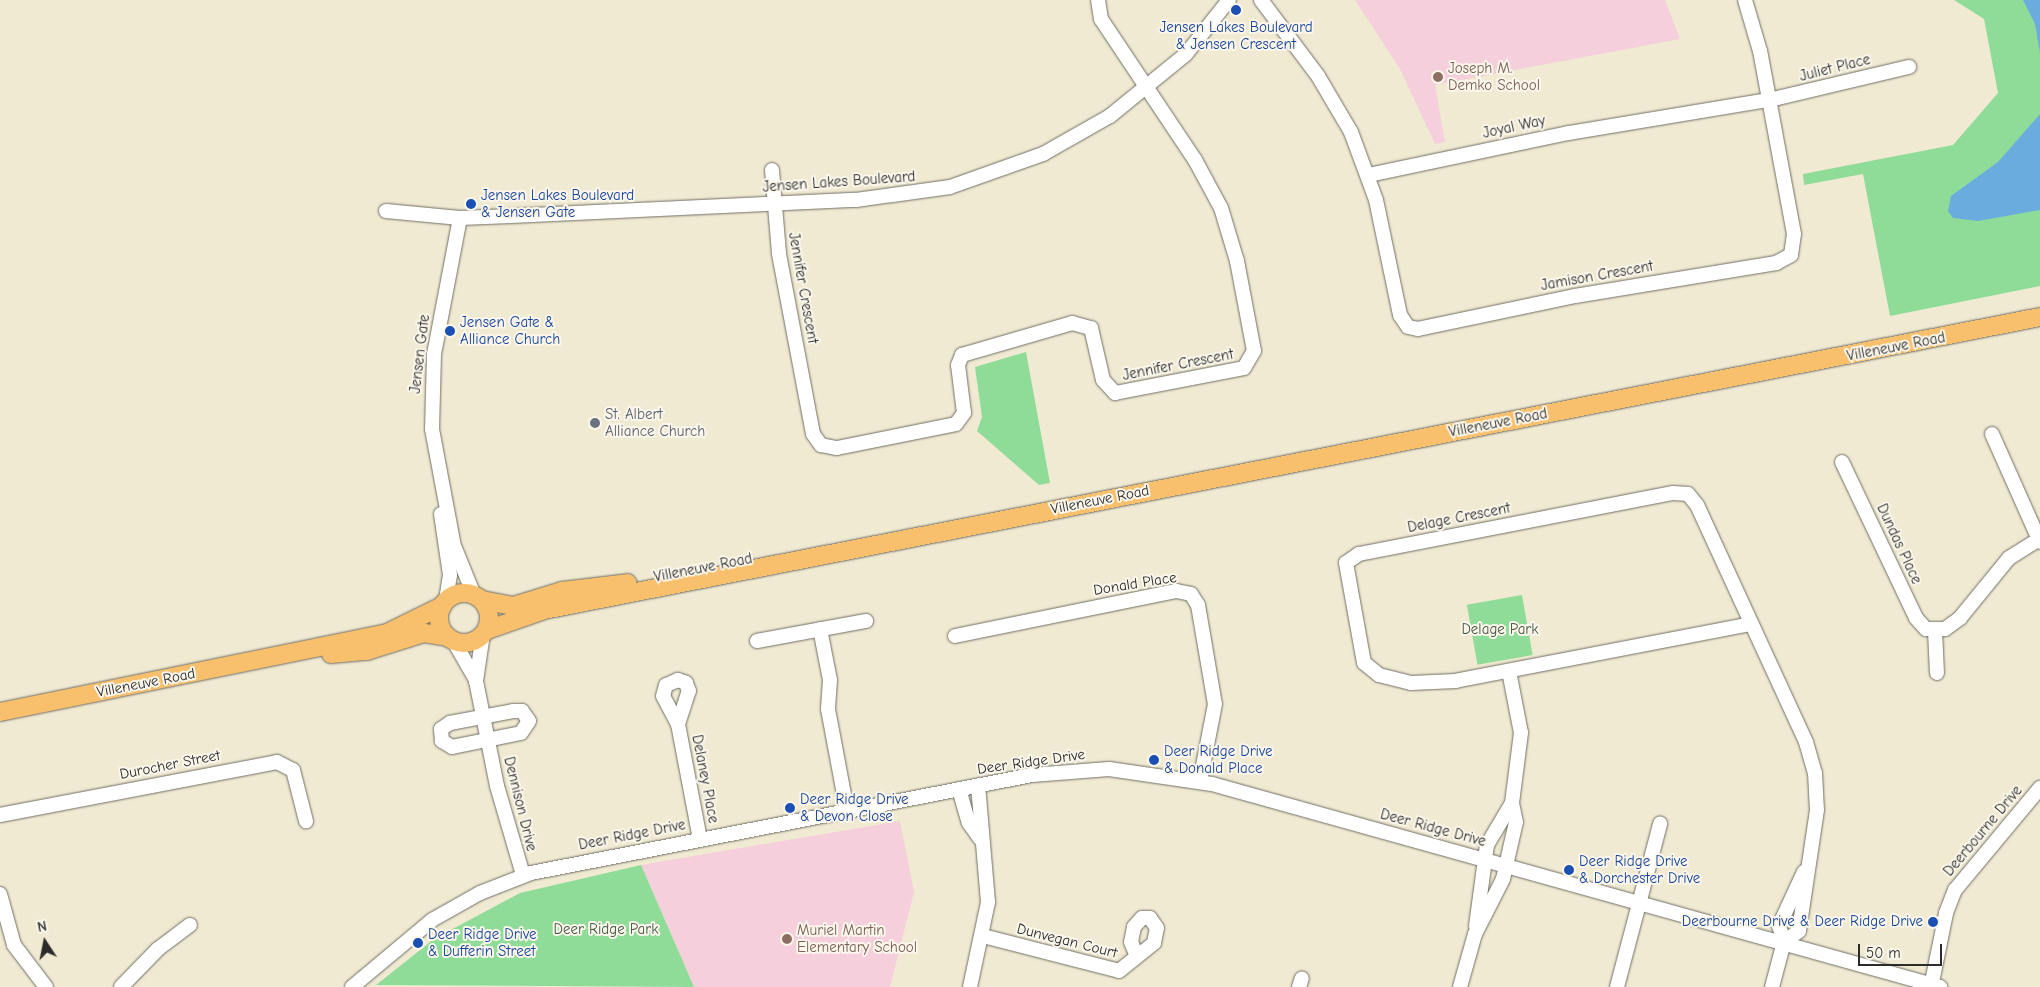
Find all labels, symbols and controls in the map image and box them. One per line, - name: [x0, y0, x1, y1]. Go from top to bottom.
- marker: Jensen Lakes Boulevard & Jensen Crescent: [1230, 4, 1242, 16]
- place label: Jensen Lakes Boulevard & Jensen Crescent: [1159, 18, 1313, 53]
- street label: Juliet Place: [1798, 51, 1872, 85]
- place label: Joseph M. Demko School: [1448, 59, 1540, 94]
- marker: Joseph M. Demko School: [1432, 71, 1444, 83]
- street label: Joyal Way: [1481, 112, 1547, 142]
- street label: Jensen Lakes Boulevard: [762, 168, 916, 196]
- place label: Jensen Lakes Boulevard & Jensen Gate: [481, 186, 634, 221]
- marker: Jensen Lakes Boulevard & Jensen Gate: [465, 198, 477, 210]
- street label: Jennifer Crescent: [784, 231, 822, 345]
- street label: Jamison Crescent: [1539, 257, 1655, 295]
- street label: Jensen Gate: [406, 313, 434, 395]
- place label: Jensen Gate & Alliance Church: [460, 313, 560, 348]
- marker: Jensen Gate & Alliance Church: [444, 325, 456, 337]
- street label: Villeneuve Road: [1845, 329, 1947, 365]
- street label: Jennifer Crescent: [1121, 345, 1235, 385]
- place label: St. Albert Alliance Church: [605, 405, 705, 440]
- street label: Villeneuve Road: [1447, 405, 1549, 441]
- marker: St. Albert Alliance Church: [589, 417, 601, 429]
- street label: Villeneuve Road: [1049, 482, 1151, 518]
- street label: Delage Crescent: [1406, 499, 1512, 537]
- street label: Dundas Place: [1873, 501, 1925, 587]
- street label: Villeneuve Road: [652, 550, 754, 586]
- street label: Donald Place: [1092, 569, 1178, 599]
- park label: Delage Park: [1461, 621, 1539, 639]
- street label: Villeneuve Road: [95, 665, 197, 701]
- street label: Delaney Place: [688, 733, 722, 825]
- place label: Deer Ridge Drive & Donald Place: [1164, 742, 1272, 777]
- street label: Durocher Street: [118, 746, 222, 784]
- street label: Deer Ridge Drive: [976, 746, 1086, 778]
- marker: Deer Ridge Drive & Donald Place: [1148, 754, 1160, 766]
- street label: Dennison Drive: [500, 755, 540, 853]
- street label: Deerbourne Drive: [1940, 782, 2026, 880]
- place label: Deer Ridge Drive & Devon Close: [800, 790, 908, 825]
- marker: Deer Ridge Drive & Devon Close: [784, 802, 796, 814]
- street label: Deer Ridge Drive: [1378, 805, 1488, 851]
- street label: Deer Ridge Drive: [577, 816, 687, 854]
- place label: Deer Ridge Drive & Dorchester Drive: [1579, 852, 1700, 887]
- marker: Deer Ridge Drive & Dorchester Drive: [1563, 864, 1575, 876]
- place label: Deerbourne Drive & Deer Ridge Drive: [1682, 913, 1923, 931]
- marker: Deerbourne Drive & Deer Ridge Drive: [1927, 916, 1939, 928]
- north arrow: [20, 917, 70, 967]
- text: N: [36, 918, 48, 936]
- street label: Dunvegan Court: [1015, 920, 1119, 962]
- park label: Deer Ridge Park: [554, 921, 658, 939]
- place label: Muriel Martin Elementary School: [797, 921, 917, 956]
- place label: Deer Ridge Drive & Dufferin Street: [428, 925, 536, 960]
- marker: Muriel Martin Elementary School: [781, 933, 793, 945]
- scale bar: [1860, 934, 1944, 966]
- marker: Deer Ridge Drive & Dufferin Street: [412, 937, 424, 949]
- text: 50 m: [1866, 944, 1901, 962]

